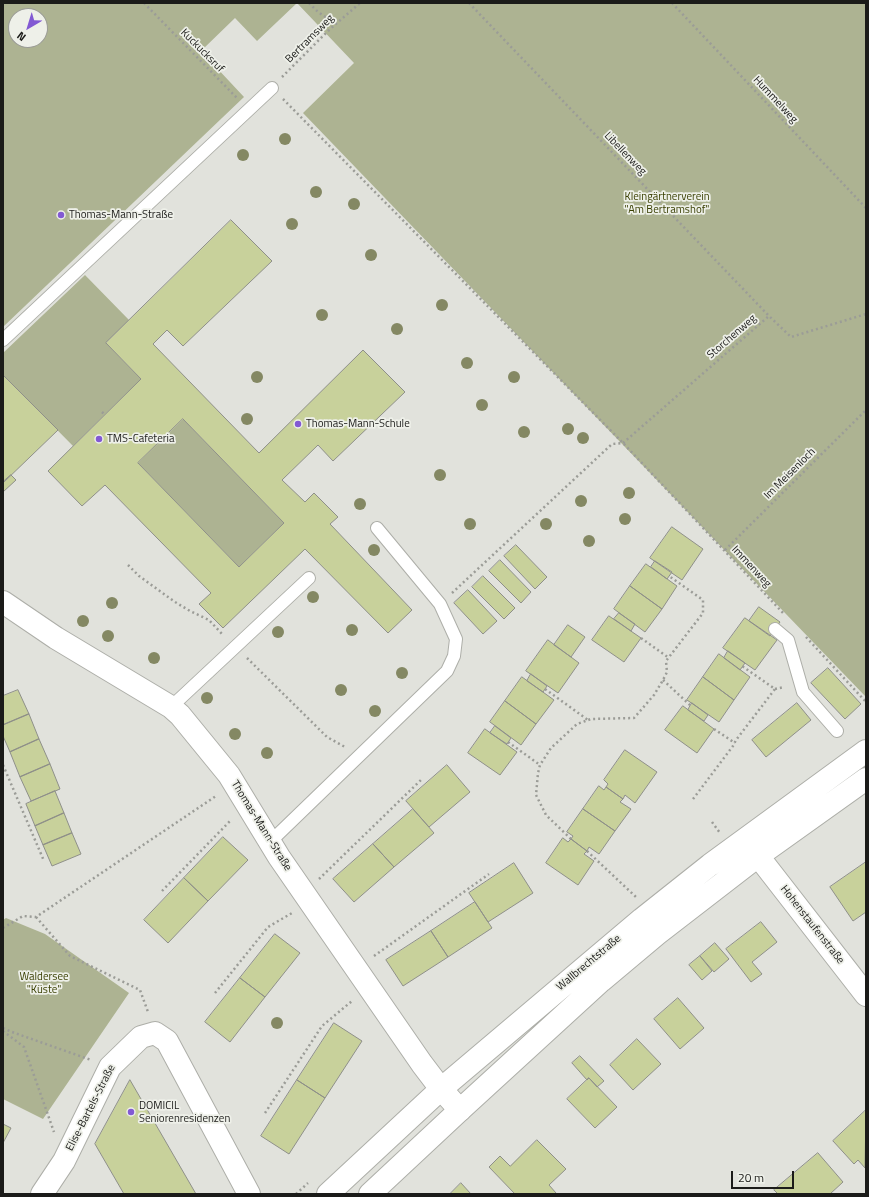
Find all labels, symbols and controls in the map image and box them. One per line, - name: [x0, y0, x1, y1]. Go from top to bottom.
- north arrow: [8, 8, 48, 48]
- street label: Bertramsweg: [283, 12, 337, 66]
- street label: Kuckucksruf: [177, 26, 227, 76]
- text: N: [13, 28, 29, 45]
- street label: Hummelweg: [750, 74, 800, 126]
- street label: Libellenweg: [601, 130, 649, 178]
- park label: Kleingärtnerverein "Am Bertramshof": [624, 190, 710, 216]
- place label: Thomas-Mann-Straße: [69, 208, 173, 222]
- marker: Thomas-Mann-Straße: [56, 210, 66, 220]
- street label: Storchenweg: [705, 312, 759, 362]
- place label: Thomas-Mann-Schule: [306, 417, 410, 431]
- marker: Thomas-Mann-Schule: [293, 419, 303, 429]
- place label: TMS-Cafeteria: [107, 432, 175, 446]
- marker: TMS-Cafeteria: [94, 434, 104, 444]
- street label: Im Meisenloch: [762, 446, 818, 502]
- street label: Immenweg: [728, 543, 774, 591]
- street label: Thomas-Mann-Straße: [228, 778, 294, 874]
- street label: Hohenstaufenstraße: [777, 883, 847, 967]
- street label: Wallbrechtstraße: [554, 932, 624, 994]
- park label: Waldersee "Küste": [19, 970, 69, 996]
- street label: Elise-Bartels-Straße: [64, 1063, 118, 1153]
- place label: DOMICIL Seniorenresidenzen: [139, 1099, 230, 1125]
- marker: DOMICIL Seniorenresidenzen: [126, 1107, 136, 1117]
- scale bar: [733, 1163, 796, 1189]
- text: 20 m: [738, 1168, 764, 1187]

